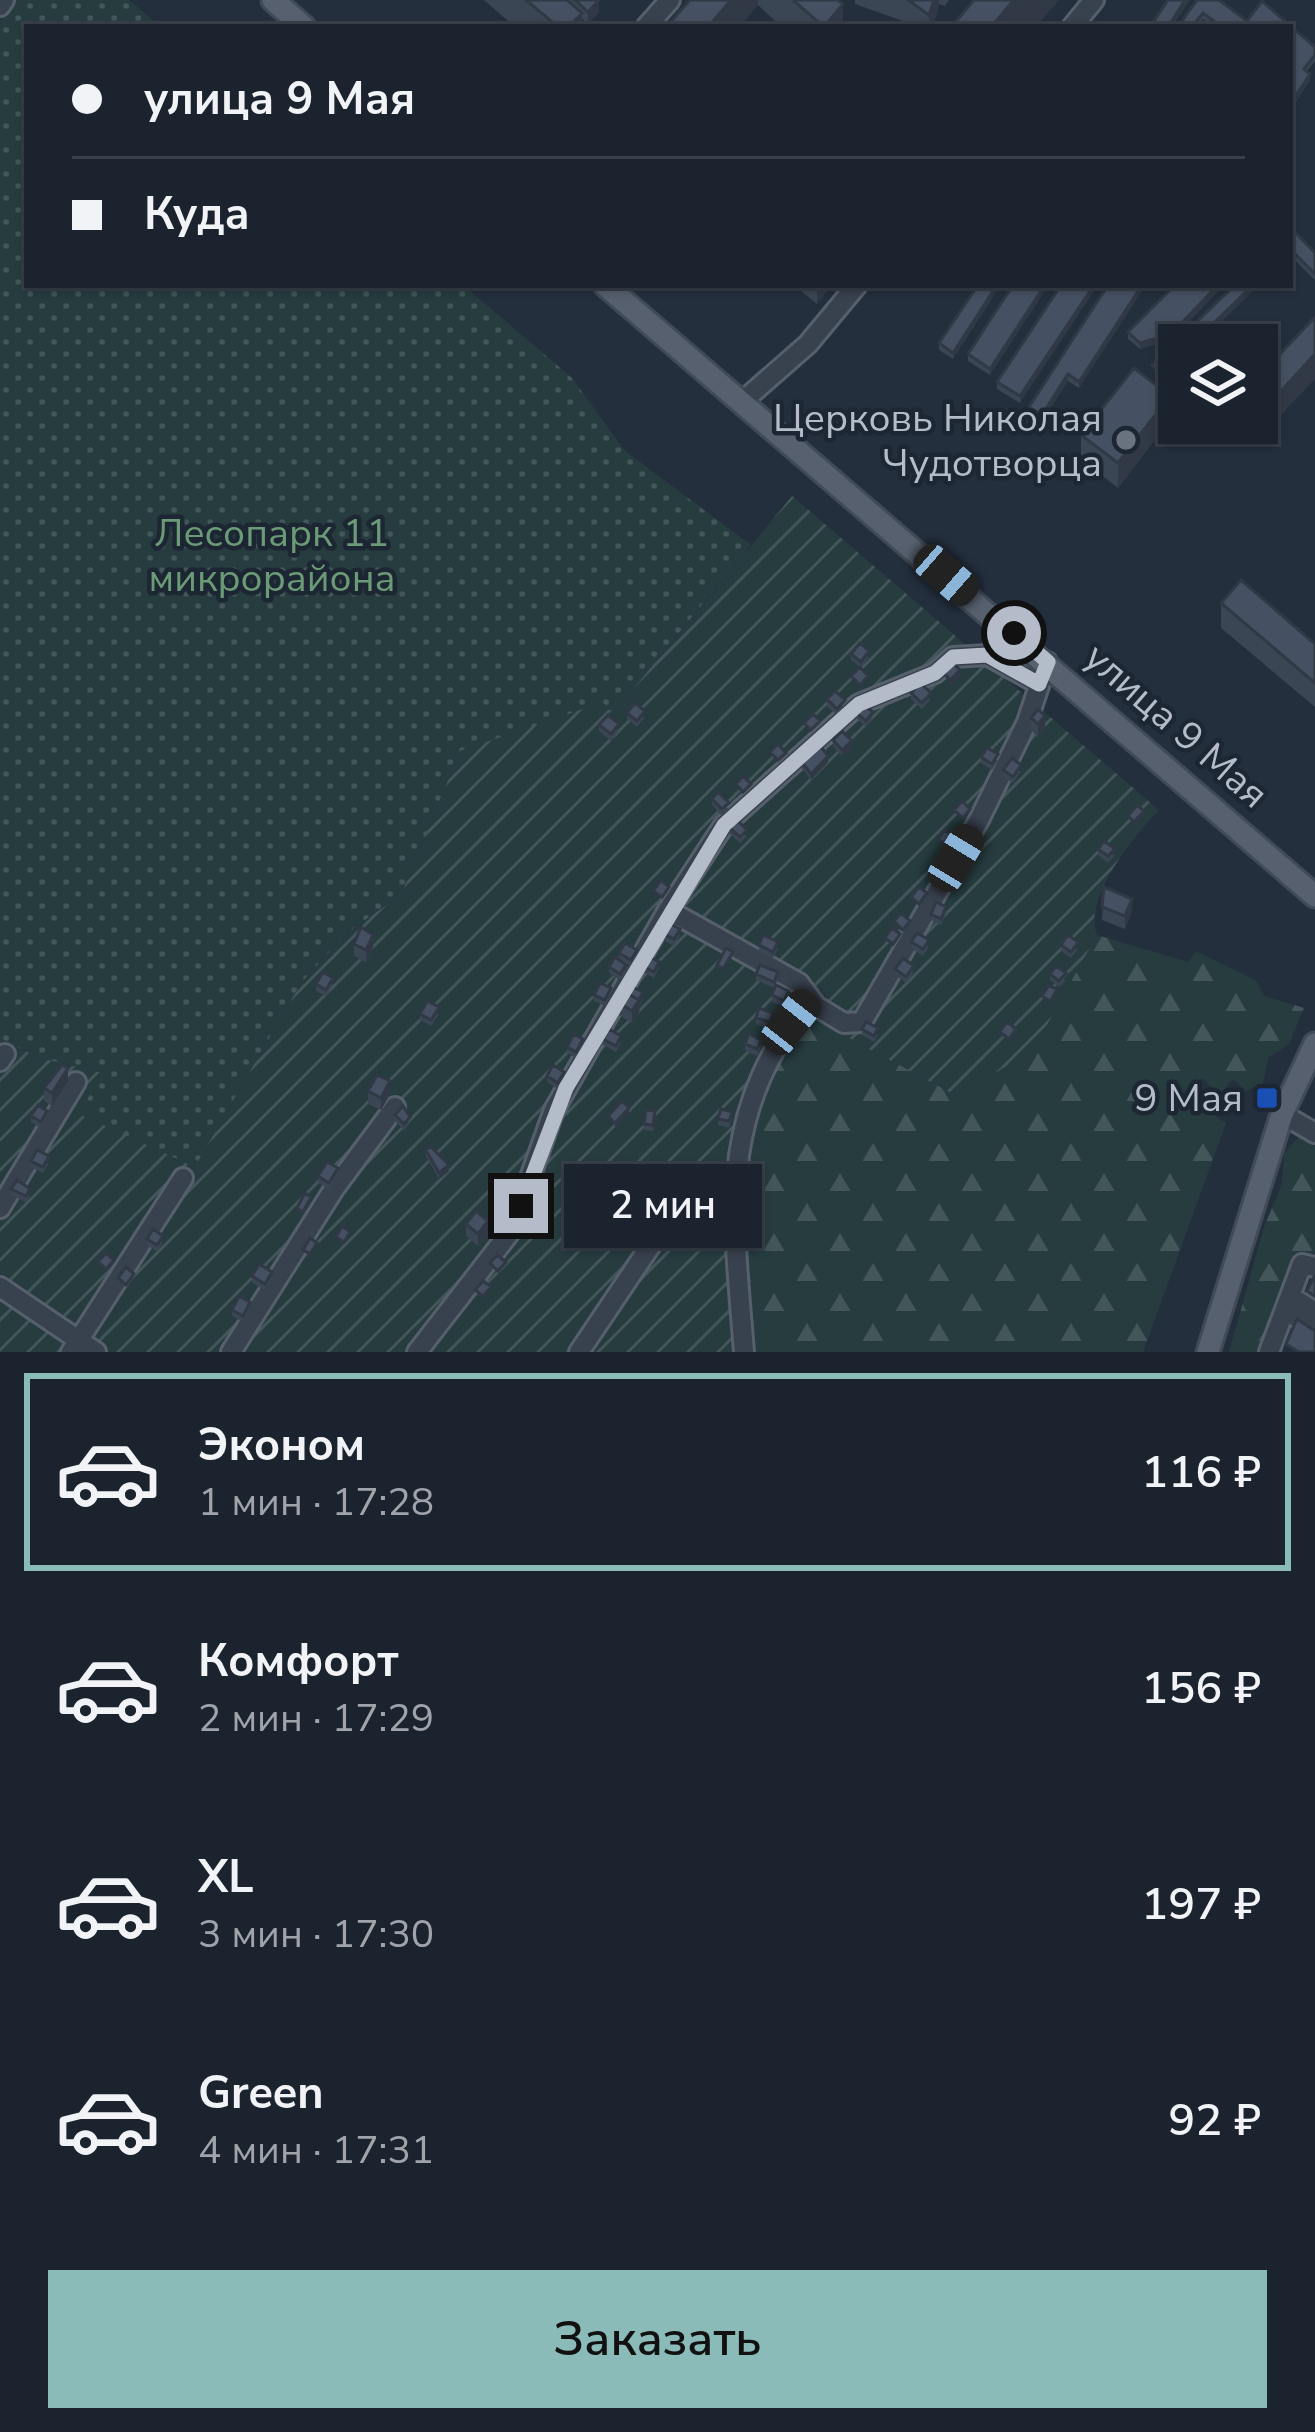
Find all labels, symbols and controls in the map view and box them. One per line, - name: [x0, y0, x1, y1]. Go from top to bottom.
- text: улица 9 Мая: [144, 69, 415, 130]
- text: Куда: [144, 184, 250, 245]
- map controls: [1158, 324, 1278, 444]
- button: layers: [1158, 324, 1278, 444]
- place label: Церковь Николая Чудотворца: [773, 392, 1102, 490]
- marker: Церковь Николая Чудотворца: [1113, 427, 1139, 453]
- park label: Лесопарк 11 микрорайона: [148, 507, 396, 605]
- car: [907, 538, 985, 612]
- route start: [987, 606, 1041, 660]
- street label: улица 9 Мая: [1073, 631, 1279, 821]
- car: [922, 818, 990, 898]
- car: [755, 983, 827, 1061]
- place label: 9 Мая: [1134, 1072, 1243, 1125]
- marker: 9 Мая: [1254, 1085, 1280, 1111]
- callout: 2 мин: [563, 1164, 761, 1248]
- route end: [494, 1179, 548, 1233]
- text: 2 мин: [610, 1179, 716, 1232]
- text: Эконом: [198, 1415, 365, 1476]
- icon: car: [54, 1418, 162, 1526]
- text: 116 ₽: [1141, 1442, 1261, 1503]
- text: 1 мин · 17:28: [198, 1476, 434, 1529]
- text: Комфорт: [198, 1631, 399, 1692]
- icon: car: [54, 1634, 162, 1742]
- text: 156 ₽: [1141, 1658, 1261, 1719]
- text: 2 мин · 17:29: [198, 1692, 434, 1745]
- text: XL: [198, 1847, 254, 1908]
- icon: car: [54, 1850, 162, 1958]
- text: 197 ₽: [1141, 1874, 1261, 1935]
- text: 3 мин · 17:30: [198, 1908, 434, 1961]
- text: Green: [198, 2063, 324, 2124]
- icon: car: [54, 2066, 162, 2174]
- text: 92 ₽: [1168, 2090, 1261, 2151]
- text: 4 мин · 17:31: [198, 2124, 434, 2177]
- button: Заказать: [48, 2270, 1267, 2408]

